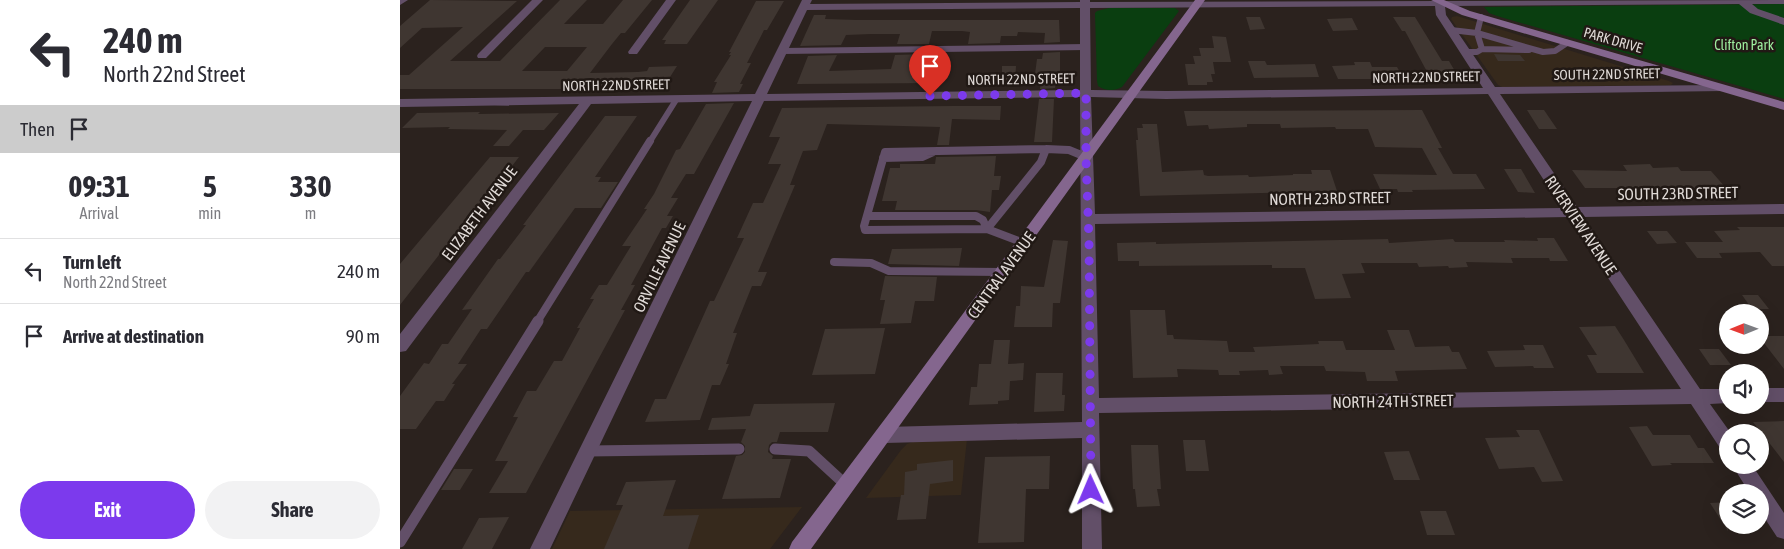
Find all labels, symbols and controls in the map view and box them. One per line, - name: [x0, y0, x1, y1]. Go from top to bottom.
- icon: left: [20, 20, 85, 85]
- text: 240 m: [103, 20, 182, 60]
- street label: PARK DRIVE: [1582, 24, 1644, 56]
- park label: Clifton Park: [1714, 37, 1774, 53]
- pin: [909, 45, 951, 96]
- icon: arrive: [916, 52, 944, 80]
- text: North 22nd Street: [103, 61, 246, 87]
- street label: SOUTH 22ND STREET: [1553, 65, 1661, 83]
- street label: NORTH 22ND STREET: [1372, 68, 1480, 86]
- street label: NORTH 22ND STREET: [967, 70, 1075, 88]
- street label: NORTH 22ND STREET: [562, 76, 670, 94]
- icon: arrive: [65, 115, 93, 143]
- text: Then: [20, 118, 55, 140]
- street label: ELIZABETH AVENUE: [438, 162, 520, 264]
- text: 09:31: [68, 169, 130, 203]
- text: 5: [203, 169, 217, 203]
- text: 330: [289, 169, 332, 203]
- street label: RIVERVIEW AVENUE: [1541, 172, 1621, 278]
- street label: SOUTH 23RD STREET: [1618, 183, 1738, 203]
- street label: NORTH 23RD STREET: [1269, 188, 1391, 208]
- text: Arrival: [80, 204, 119, 222]
- text: min: [198, 204, 221, 222]
- text: m: [305, 204, 316, 222]
- street label: ORVILLE AVENUE: [629, 219, 689, 315]
- street label: CENTRAL AVENUE: [964, 228, 1039, 322]
- text: Turn left: [63, 251, 121, 273]
- icon: left: [20, 257, 48, 285]
- text: 240 m: [337, 260, 380, 282]
- text: North 22nd Street: [63, 273, 167, 291]
- north arrow: [1719, 304, 1769, 354]
- map controls: [1719, 304, 1769, 534]
- icon: arrive: [20, 322, 48, 350]
- text: Arrive at destination: [63, 325, 204, 347]
- text: 90 m: [346, 325, 380, 347]
- button: sound: [1719, 364, 1769, 414]
- street label: NORTH 24TH STREET: [1332, 391, 1454, 411]
- button: search: [1719, 424, 1769, 474]
- position arrow: [1064, 463, 1116, 515]
- button: Exit: [20, 481, 195, 539]
- button: Share: [205, 481, 380, 539]
- button: layers: [1719, 484, 1769, 534]

